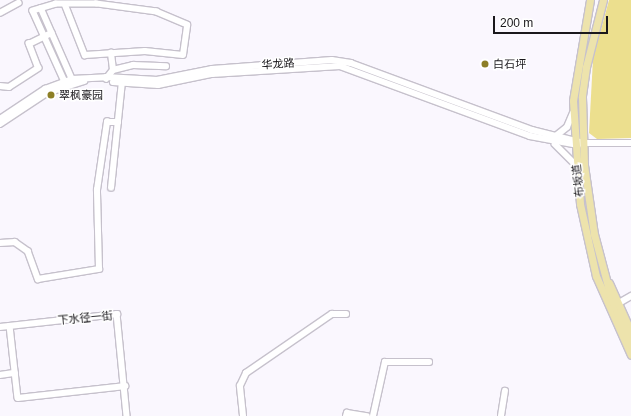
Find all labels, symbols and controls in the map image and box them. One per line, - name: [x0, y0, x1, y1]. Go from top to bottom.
- scale bar: [495, 8, 610, 34]
- text: 200 m: [500, 16, 533, 30]
- street label: 华龙路: [261, 56, 295, 72]
- place label: 白石坪: [493, 57, 526, 71]
- marker: 白石坪: [480, 59, 490, 69]
- place label: 翠枫豪园: [59, 88, 103, 102]
- marker: 翠枫豪园: [46, 90, 56, 100]
- street label: 布坂道: [570, 164, 586, 198]
- street label: 下水径一街: [57, 309, 113, 327]

